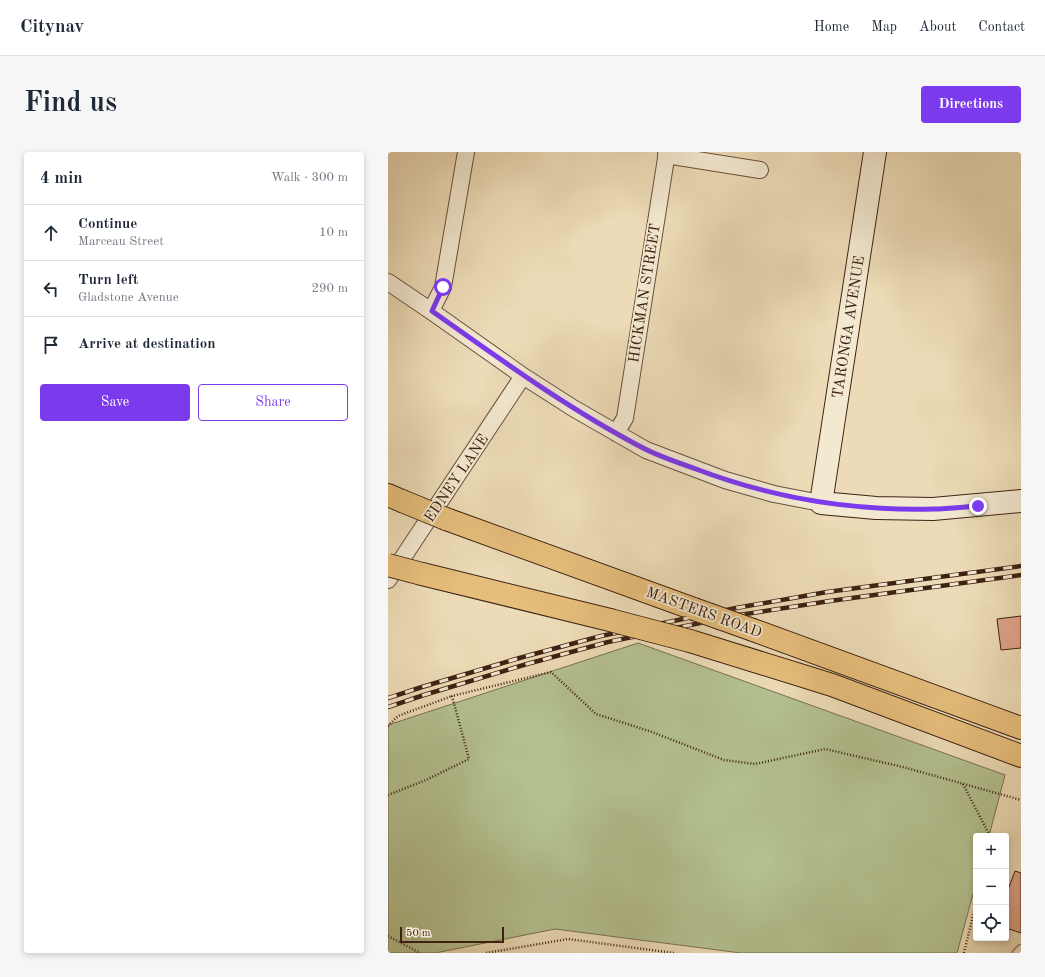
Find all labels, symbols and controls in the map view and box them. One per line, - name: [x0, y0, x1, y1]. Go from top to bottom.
- text: Citynav: [20, 18, 84, 37]
- text: Home: [814, 20, 849, 34]
- text: Map: [871, 20, 897, 34]
- text: About: [919, 20, 956, 34]
- text: Contact: [978, 20, 1025, 34]
- button: Directions: [921, 86, 1021, 123]
- text: Find us: [24, 90, 117, 118]
- text: 4 min: [40, 170, 83, 187]
- text: Walk · 300 m: [271, 171, 348, 184]
- text: Continue: [78, 217, 137, 232]
- icon: ahead: [40, 222, 62, 244]
- street label: HICKMAN STREET: [627, 222, 664, 364]
- text: 10 m: [319, 226, 348, 239]
- text: Marceau Street: [78, 235, 164, 248]
- street label: TARONGA AVENUE: [831, 255, 868, 400]
- text: Turn left: [78, 273, 138, 288]
- icon: left: [40, 278, 62, 300]
- route start: [434, 278, 452, 296]
- text: 290 m: [311, 282, 348, 295]
- text: Gladstone Avenue: [78, 291, 179, 304]
- icon: arrive: [40, 334, 62, 356]
- text: Arrive at destination: [78, 337, 216, 352]
- button: Save: [40, 384, 190, 421]
- button: Share: [198, 384, 348, 421]
- street label: EDNEY LANE: [422, 432, 492, 526]
- route end: [969, 497, 987, 515]
- street label: MASTERS ROAD: [644, 585, 763, 641]
- map controls: [973, 833, 1009, 941]
- button: +: [973, 833, 1009, 869]
- button: −: [973, 869, 1009, 905]
- button: locate: [973, 905, 1009, 941]
- scale bar: [400, 925, 504, 944]
- text: 50 m: [406, 928, 431, 939]

